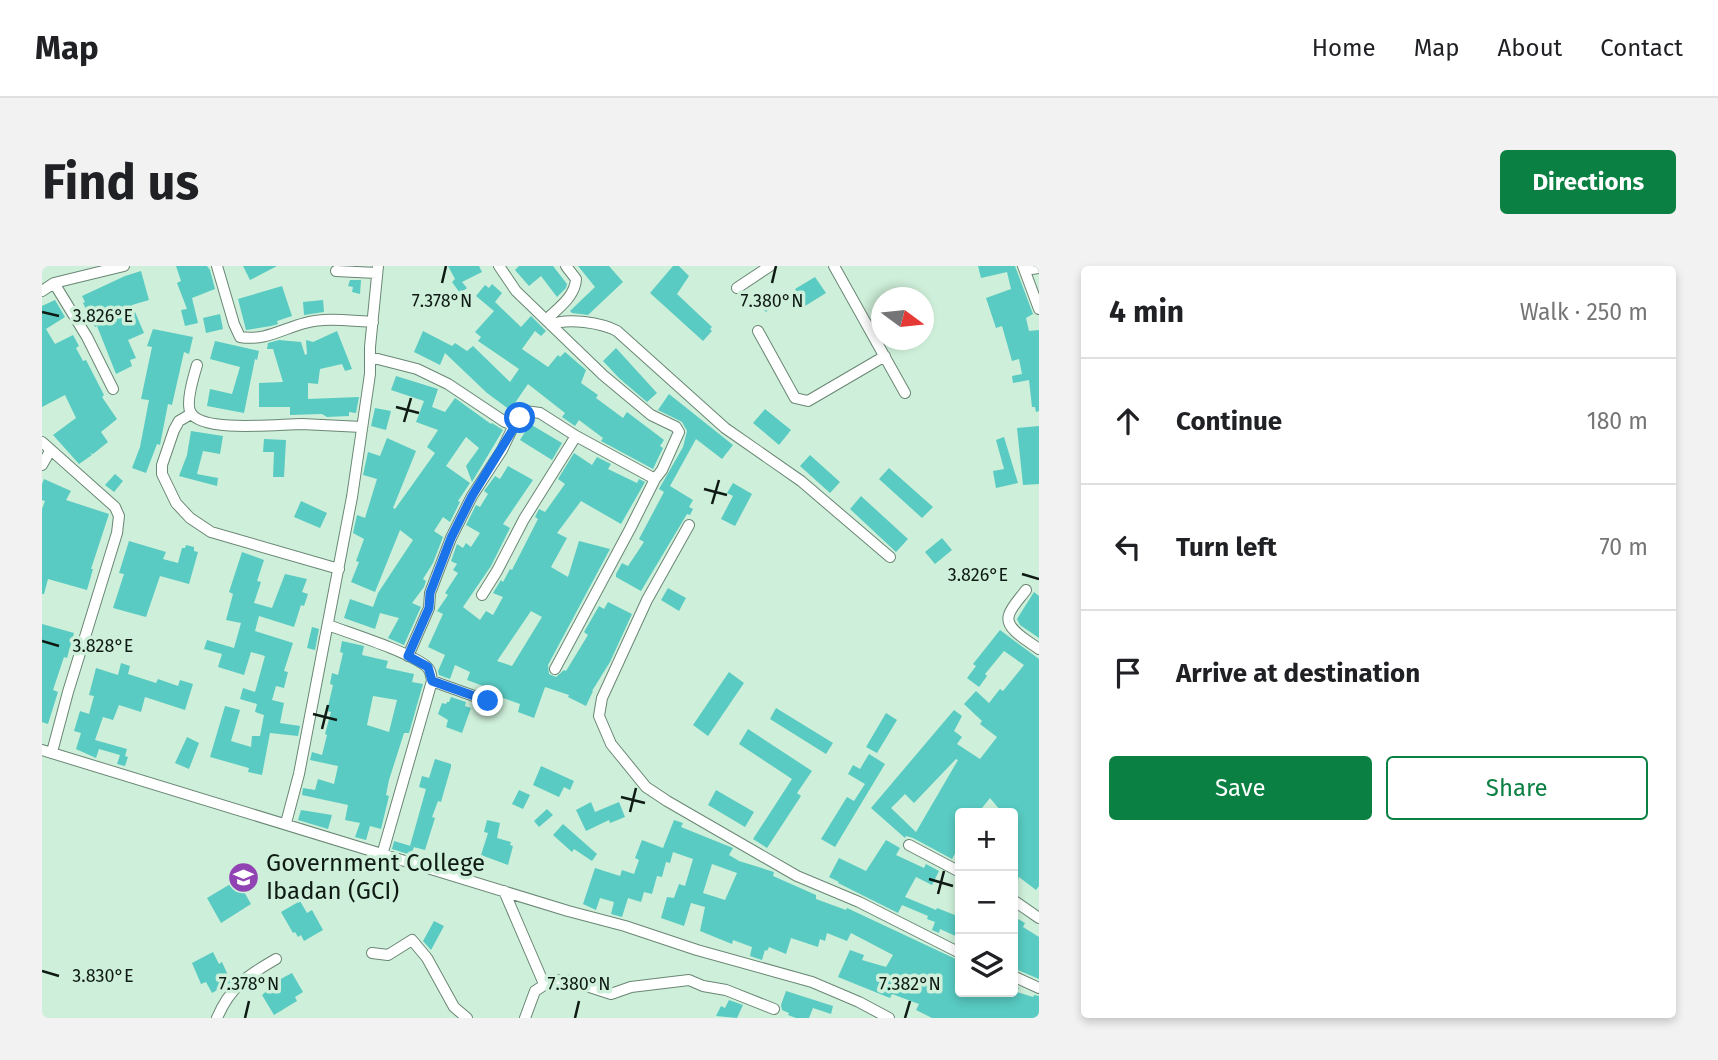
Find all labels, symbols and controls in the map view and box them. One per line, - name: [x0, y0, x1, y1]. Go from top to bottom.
- text: Map: [35, 28, 99, 68]
- text: Home: [1312, 34, 1376, 62]
- text: Map: [1414, 34, 1460, 62]
- text: About: [1498, 34, 1562, 62]
- text: Contact: [1600, 34, 1683, 62]
- button: Directions: [1500, 150, 1676, 214]
- text: Find us: [42, 153, 199, 212]
- north arrow: [871, 287, 934, 350]
- text: 7.378°N: [412, 290, 472, 312]
- text: 7.380°N: [740, 290, 804, 312]
- text: 4 min: [1109, 294, 1184, 330]
- text: Walk · 250 m: [1520, 298, 1648, 326]
- text: 3.826°E: [73, 305, 133, 327]
- route start: [504, 402, 535, 433]
- icon: ahead: [1109, 402, 1147, 440]
- text: Continue: [1176, 406, 1282, 437]
- text: 180 m: [1587, 407, 1648, 435]
- icon: left: [1109, 528, 1147, 566]
- text: Turn left: [1176, 532, 1277, 563]
- text: 70 m: [1599, 533, 1648, 561]
- text: 3.826°E: [948, 564, 1008, 586]
- text: 3.828°E: [73, 635, 133, 657]
- icon: arrive: [1109, 654, 1147, 692]
- text: Arrive at destination: [1176, 658, 1420, 689]
- route end: [472, 685, 503, 716]
- button: Save: [1109, 756, 1372, 820]
- button: Share: [1386, 756, 1648, 820]
- map controls: [955, 808, 1018, 997]
- button: +: [955, 808, 1018, 871]
- place label: Government College Ibadan (GCI): [266, 849, 485, 905]
- school or university icon: Government College Ibadan (GCI): [226, 860, 260, 894]
- button: −: [955, 871, 1018, 934]
- button: layers: [955, 934, 1018, 997]
- text: 3.830°E: [72, 965, 134, 987]
- text: 7.378°N: [219, 973, 279, 995]
- text: 7.380°N: [547, 973, 611, 995]
- text: 7.382°N: [879, 973, 941, 995]

